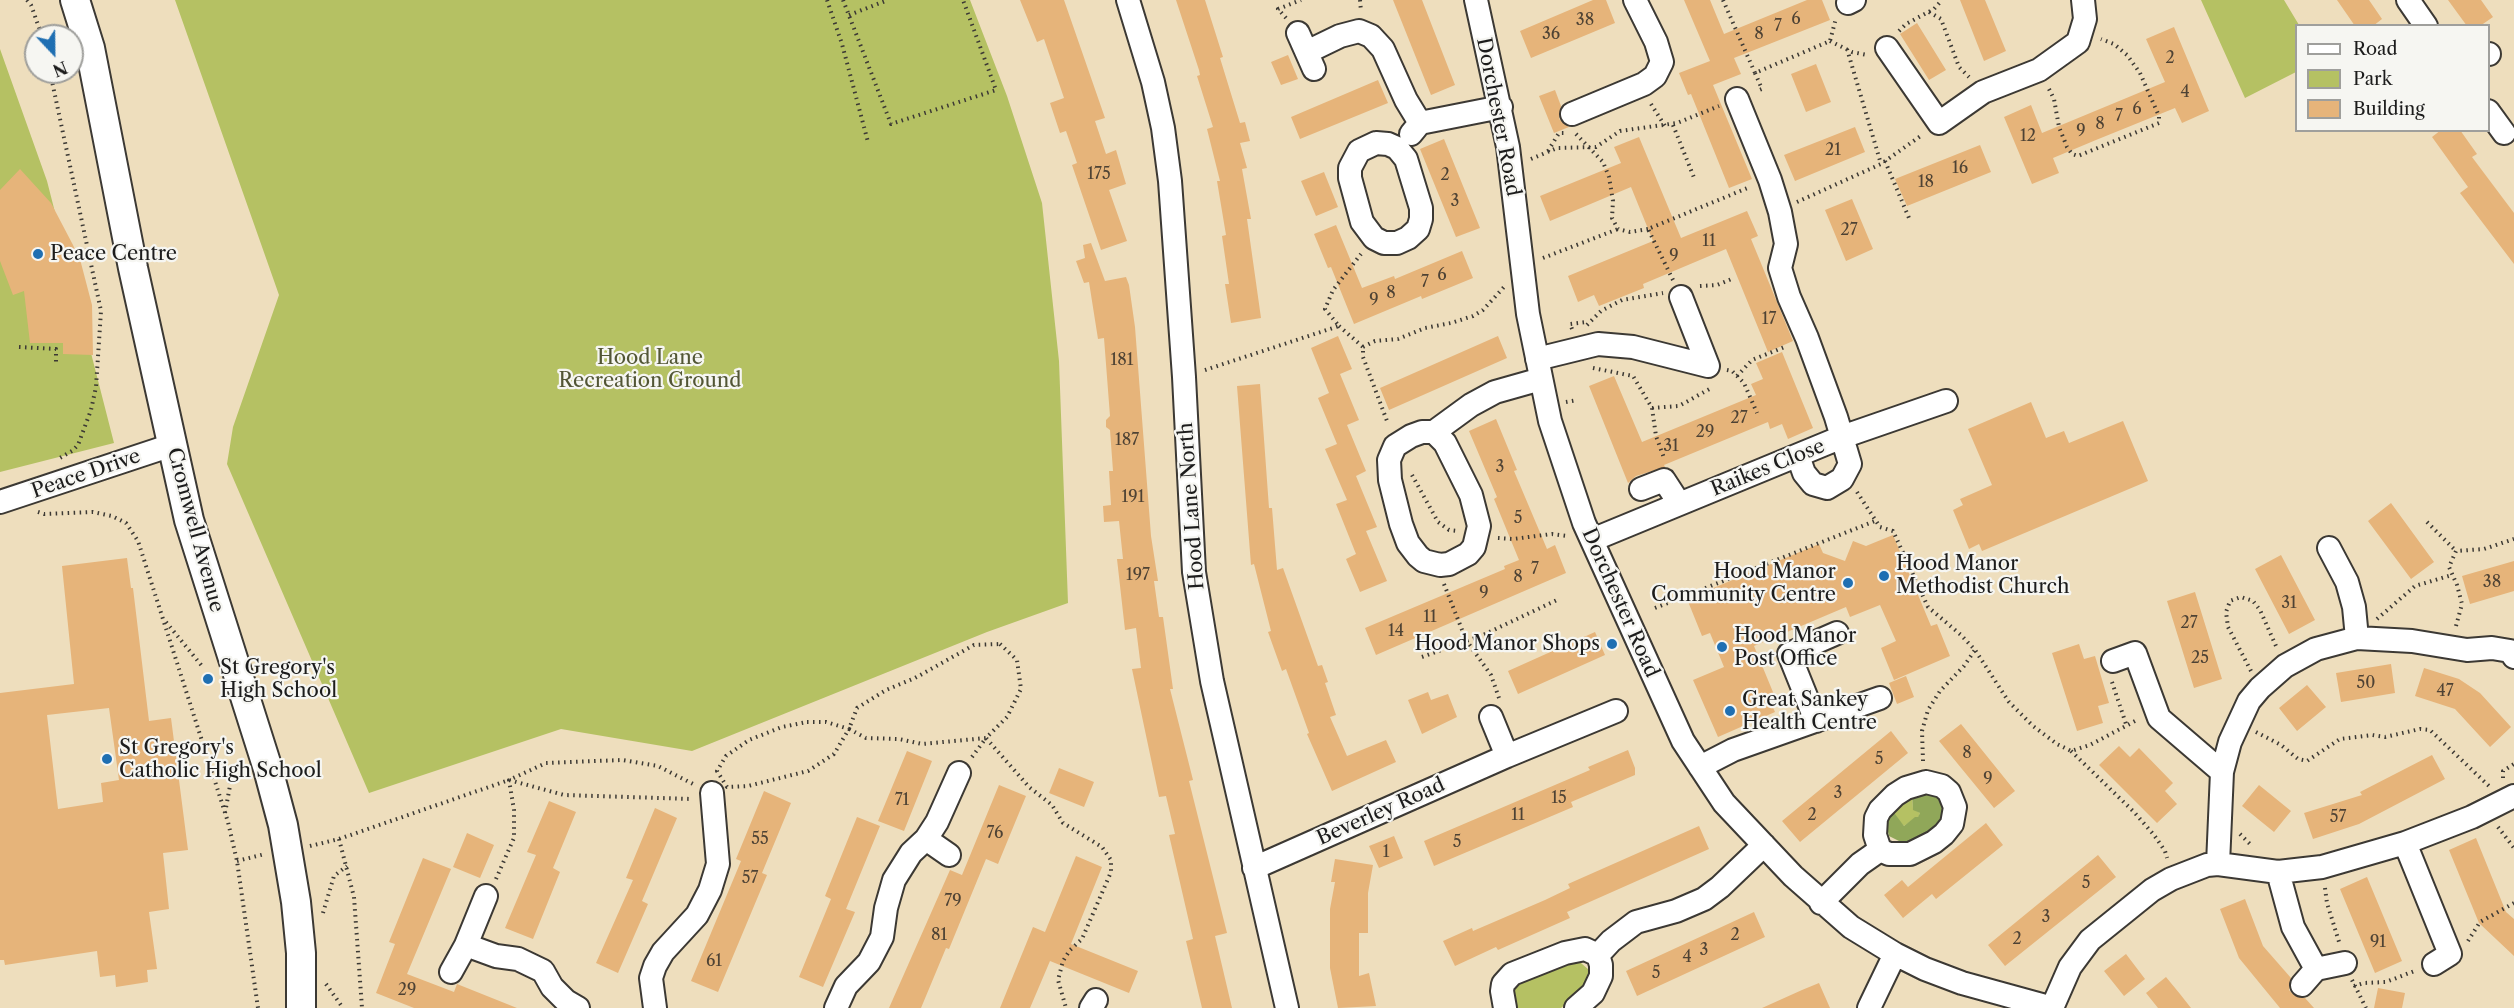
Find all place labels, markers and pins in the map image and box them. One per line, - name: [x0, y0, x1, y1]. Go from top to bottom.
- place label: Peace Centre: [50, 242, 177, 266]
- marker: Peace Centre: [31, 247, 45, 261]
- place label: Hood Manor Methodist Church: [1896, 552, 2069, 599]
- place label: Hood Manor Community Centre: [1651, 560, 1836, 607]
- marker: Hood Manor Methodist Church: [1877, 569, 1891, 583]
- marker: Hood Manor Community Centre: [1841, 576, 1855, 590]
- place label: Hood Manor Post Office: [1734, 624, 1856, 671]
- place label: Hood Manor Shops: [1414, 632, 1600, 656]
- marker: Hood Manor Shops: [1605, 637, 1619, 651]
- marker: Hood Manor Post Office: [1715, 640, 1729, 654]
- place label: St Gregory's High School: [220, 656, 337, 703]
- marker: St Gregory's High School: [201, 672, 215, 686]
- place label: Great Sankey Health Centre: [1742, 688, 1877, 735]
- marker: Great Sankey Health Centre: [1723, 704, 1737, 718]
- place label: St Gregory's Catholic High School: [119, 736, 322, 783]
- marker: St Gregory's Catholic High School: [100, 752, 114, 766]

